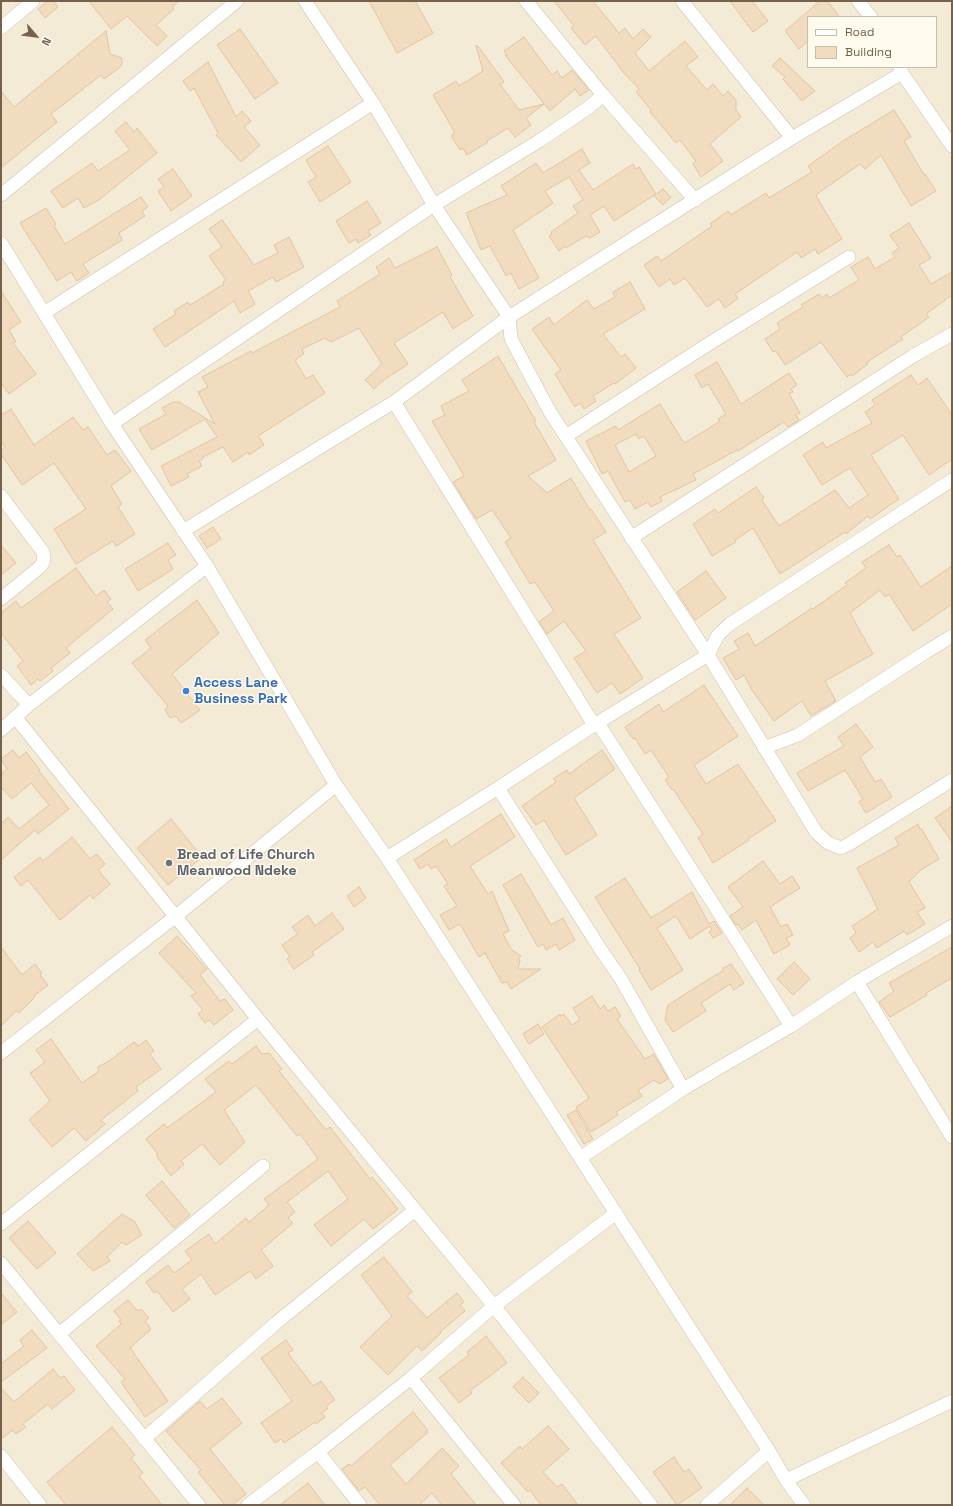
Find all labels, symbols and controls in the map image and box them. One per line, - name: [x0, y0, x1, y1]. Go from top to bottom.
- north arrow: [16, 16, 56, 56]
- legend: [807, 16, 937, 68]
- text: Road: [845, 24, 874, 40]
- text: N: [39, 35, 55, 48]
- text: Building: [845, 44, 892, 60]
- place label: Access Lane Business Park: [194, 675, 288, 708]
- marker: Access Lane Business Park: [181, 686, 191, 696]
- place label: Bread of Life Church Meanwood Ndeke: [177, 847, 315, 880]
- marker: Bread of Life Church Meanwood Ndeke: [164, 858, 174, 868]

